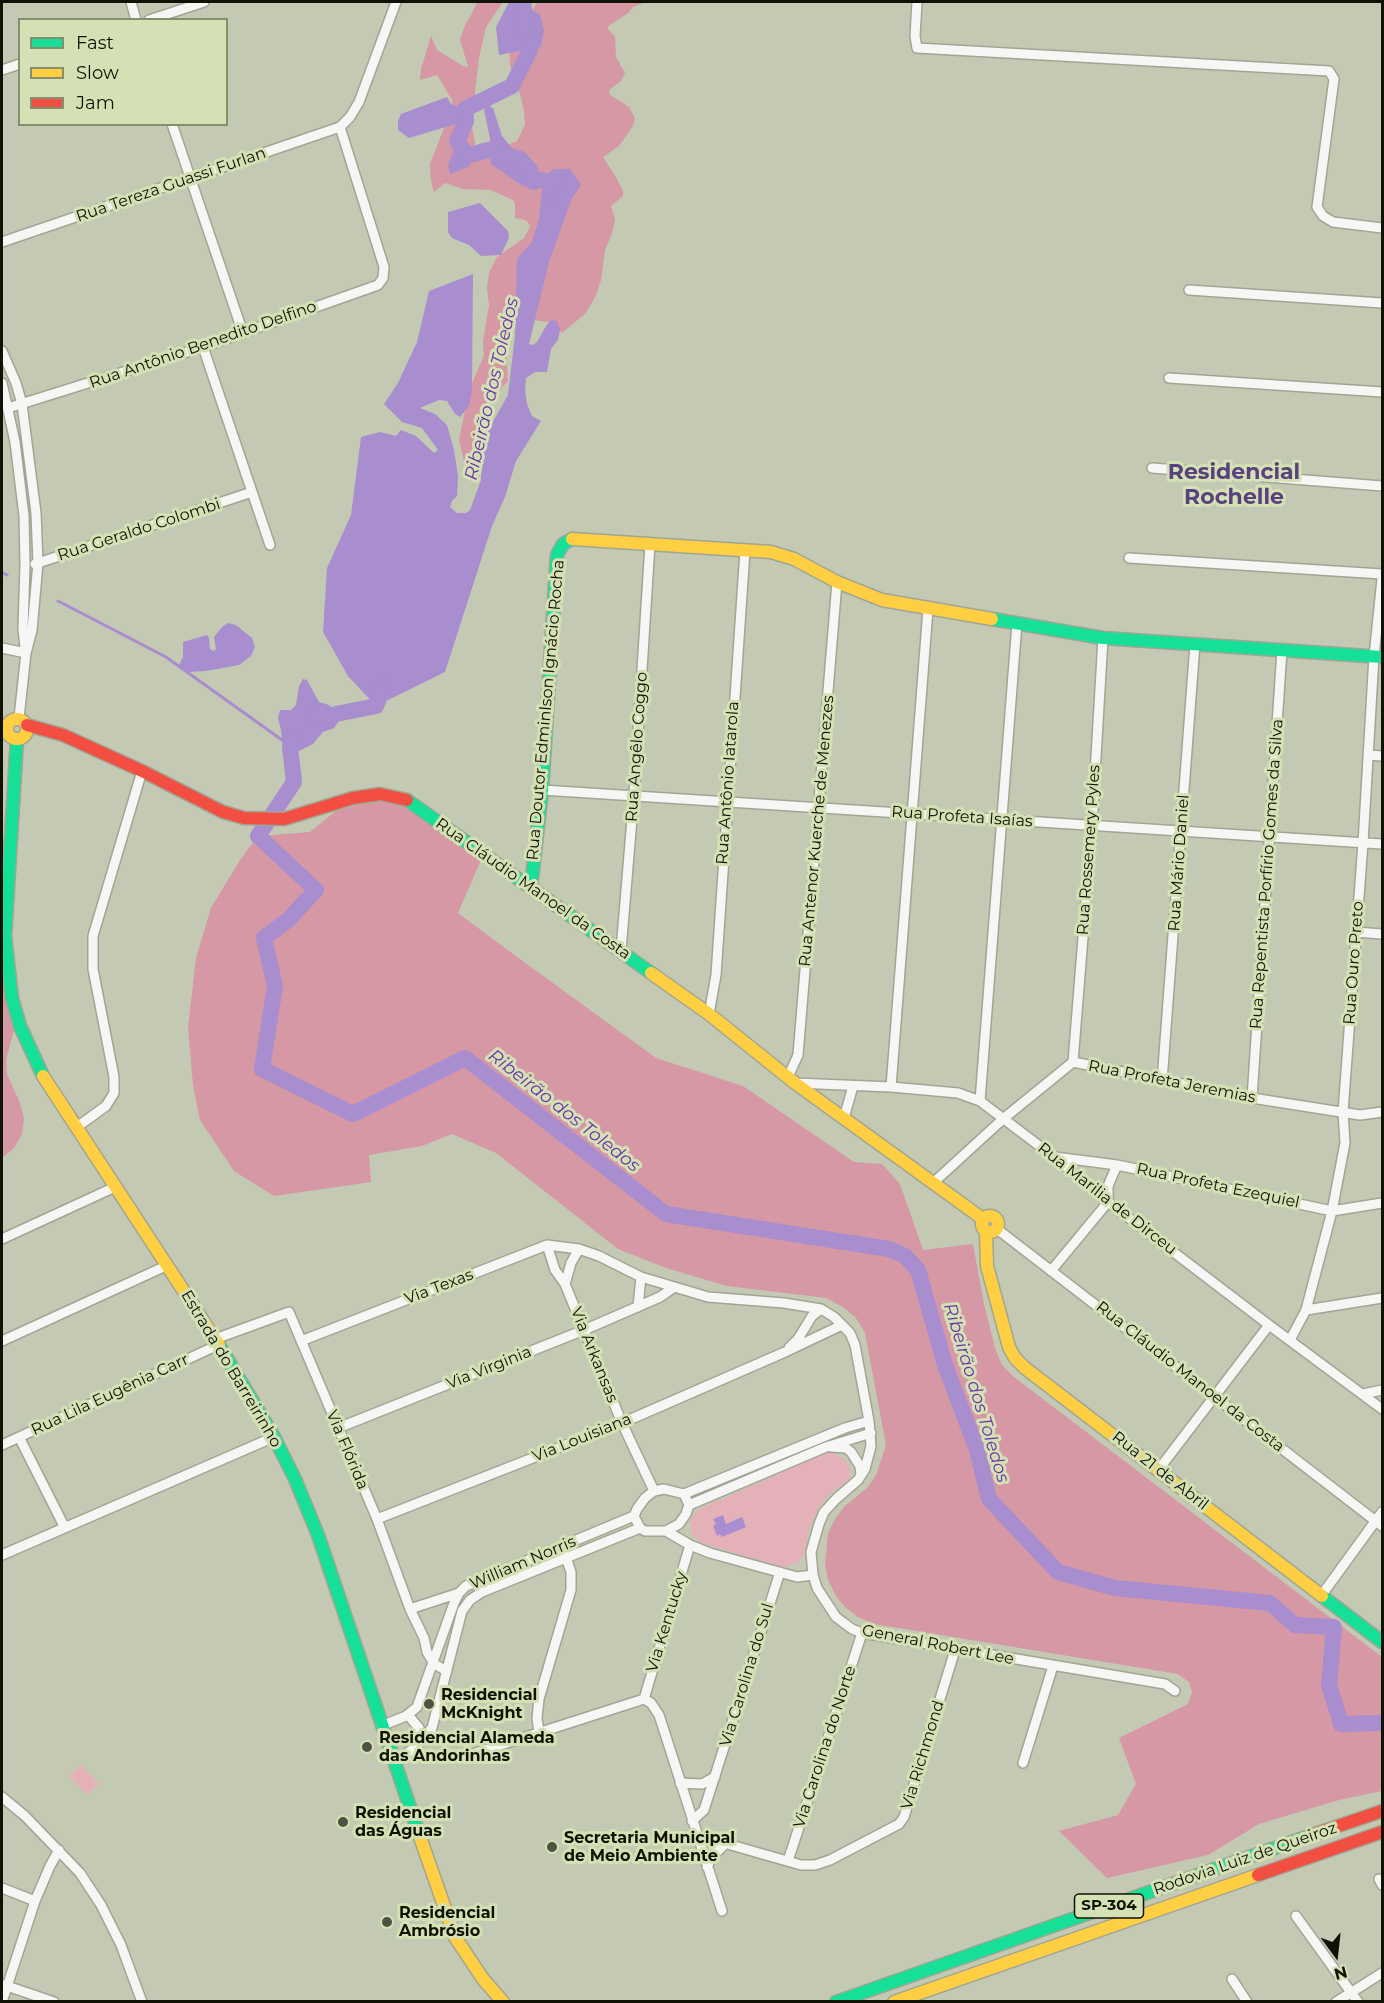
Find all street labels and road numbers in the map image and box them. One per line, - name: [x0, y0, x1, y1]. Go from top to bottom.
- street label: Rua Tereza Guassi Furlan: [73, 143, 269, 227]
- street label: Rua Antônio Benedito Delfino: [87, 297, 319, 393]
- street label: Rua Geraldo Colombi: [55, 495, 223, 565]
- street label: Rua Doutor Edminlson Ignácio Rocha: [523, 559, 569, 861]
- street label: Rua Angêlo Coggo: [622, 671, 652, 823]
- street label: Rua Antenor Kuerche de Menezes: [796, 694, 838, 968]
- street label: Rua Antônio Iatarola: [713, 701, 743, 865]
- street label: Rua Repentista Porfírio Gomes da Silva: [1247, 718, 1287, 1030]
- street label: Rua Rossemery Pyles: [1073, 764, 1105, 936]
- street label: Rua Mário Daniel: [1165, 794, 1193, 932]
- street label: Rua Profeta Isaías: [891, 802, 1033, 832]
- street label: Rua Cláudio Manoel da Costa: [432, 814, 634, 964]
- street label: Rua Ouro Preto: [1340, 901, 1368, 1025]
- street label: Rua Profeta Jeremias: [1087, 1056, 1257, 1108]
- street label: Rua Marilia de Dirceu: [1034, 1139, 1180, 1259]
- street label: Rua Profeta Ezequiel: [1135, 1159, 1301, 1213]
- street label: Via Texas: [402, 1265, 476, 1309]
- street label: Estrada do Barreirinho: [176, 1287, 286, 1451]
- street label: Rua Cláudio Manoel da Costa: [1092, 1297, 1288, 1457]
- street label: Via Arkansas: [566, 1304, 622, 1406]
- street label: Via Virginia: [444, 1342, 534, 1394]
- street label: Rua Lila Eugênia Carr: [28, 1350, 192, 1440]
- street label: Via Flórida: [322, 1408, 372, 1492]
- street label: Via Louisiana: [530, 1409, 634, 1467]
- street label: Rua 21 de Abril: [1108, 1427, 1212, 1515]
- street label: William Norris: [467, 1532, 579, 1594]
- street label: Via Kentucky: [643, 1569, 691, 1675]
- street label: Via Carolina do Sul: [716, 1601, 778, 1749]
- street label: General Robert Lee: [860, 1621, 1016, 1669]
- street label: Via Carolina do Norte: [790, 1663, 860, 1831]
- street label: Via Richmond: [897, 1698, 949, 1812]
- street label: Rodovia Luiz de Queiroz: [1151, 1819, 1339, 1899]
- road number: SP-304: [1074, 1894, 1144, 1918]

